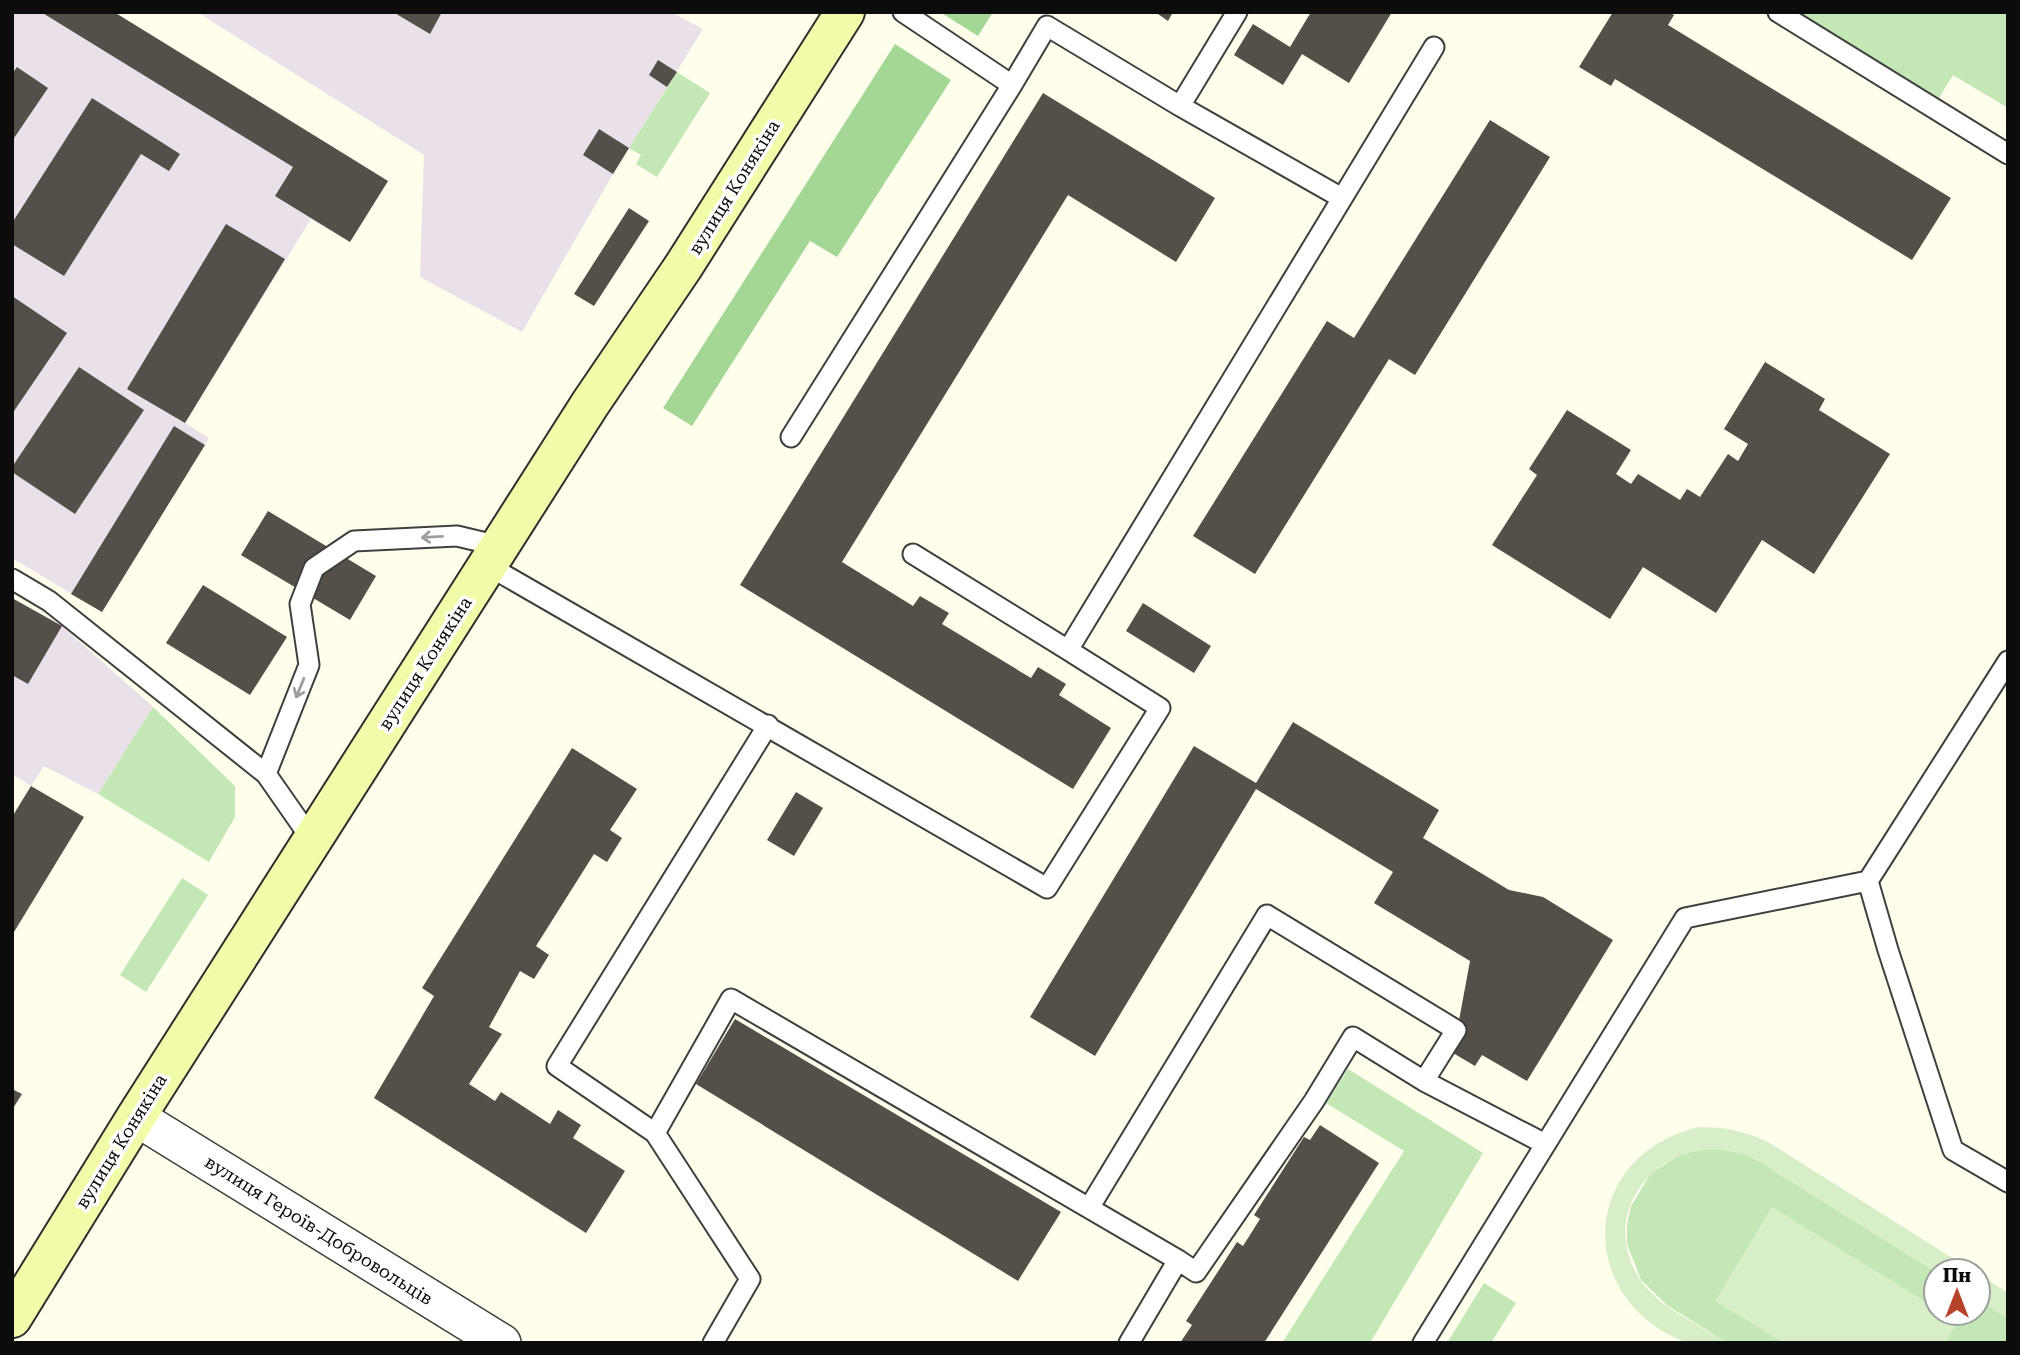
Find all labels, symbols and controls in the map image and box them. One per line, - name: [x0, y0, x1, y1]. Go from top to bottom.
- street label: вулиця Конякіна: [684, 116, 784, 258]
- one-way arrow: [422, 531, 444, 544]
- street label: вулиця Конякіна: [374, 592, 476, 734]
- one-way arrow: [293, 676, 306, 698]
- street label: вулиця Конякіна: [71, 1070, 171, 1212]
- street label: вулиця Героїв-Добровольців: [201, 1151, 437, 1309]
- north arrow: [1922, 1257, 1992, 1327]
- text: Пн: [1943, 1264, 1971, 1287]

